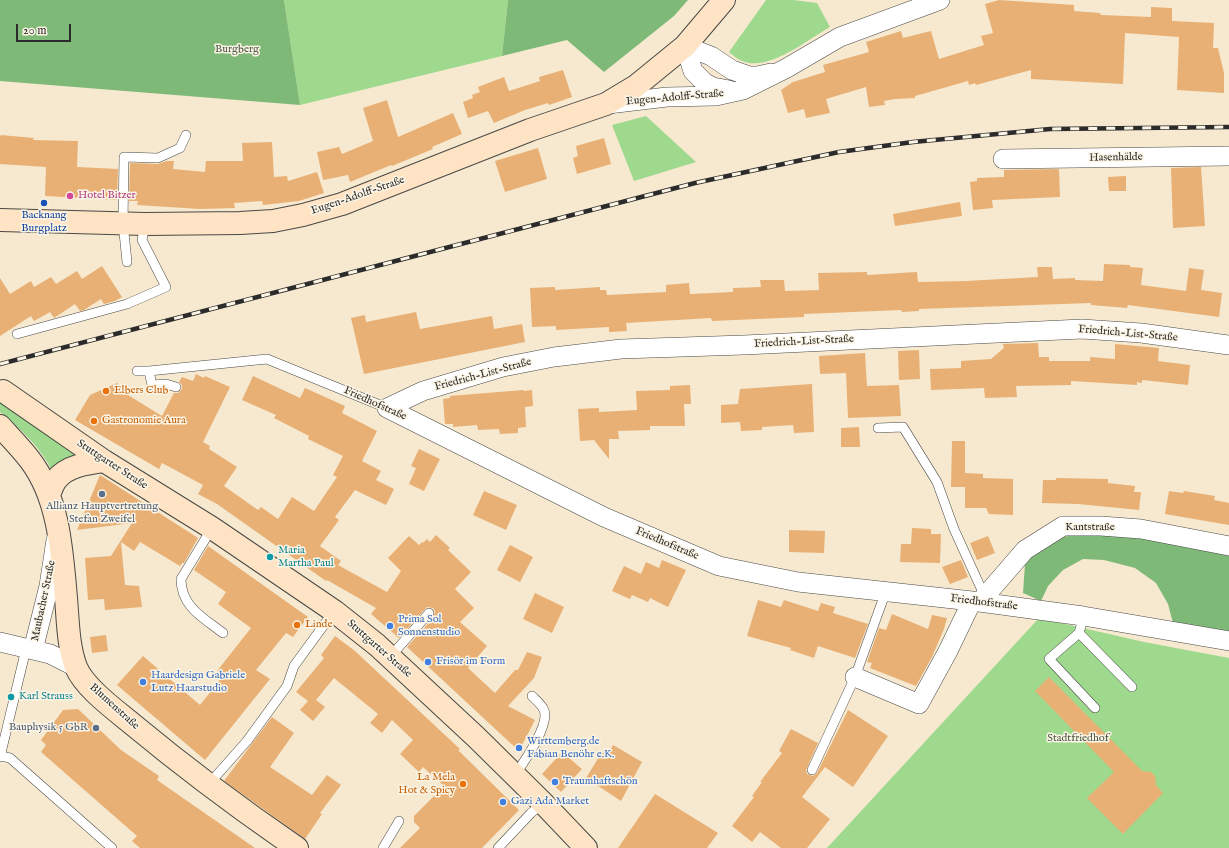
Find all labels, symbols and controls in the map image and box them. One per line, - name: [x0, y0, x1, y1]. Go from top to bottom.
- scale bar: [18, 16, 73, 42]
- text: 20 m: [23, 23, 46, 38]
- park label: Burgberg: [215, 43, 259, 57]
- street label: Eugen-Adolff-Straße: [626, 87, 724, 109]
- street label: Hasenhälde: [1089, 151, 1143, 165]
- street label: Eugen-Adolff-Straße: [309, 174, 407, 218]
- place label: Hotel Bitzer: [78, 189, 136, 203]
- marker: Hotel Bitzer: [65, 191, 75, 201]
- marker: Backnang Burgplatz: [39, 198, 49, 208]
- place label: Backnang Burgplatz: [21, 209, 67, 235]
- street label: Friedrich-List-Straße: [1078, 323, 1178, 345]
- street label: Friedrich-List-Straße: [754, 333, 854, 351]
- street label: Friedrich-List-Straße: [433, 356, 533, 394]
- place label: Elbers Club: [114, 384, 168, 398]
- street label: Friedhofstraße: [341, 384, 409, 424]
- marker: Elbers Club: [101, 386, 111, 396]
- place label: Gastronomie Aura: [102, 414, 186, 428]
- marker: Gastronomie Aura: [89, 416, 99, 426]
- street label: Stuttgarter Straße: [74, 437, 150, 493]
- marker: Allianz Hauptvertretung Stefan Zweifel: [97, 489, 107, 499]
- place label: Allianz Hauptvertretung Stefan Zweifel: [46, 500, 158, 526]
- street label: Kantstraße: [1065, 521, 1115, 535]
- street label: Friedhofstraße: [633, 525, 701, 563]
- place label: Maria Martha Paul: [278, 544, 334, 570]
- marker: Maria Martha Paul: [265, 552, 275, 562]
- street label: Maubacher Straße: [29, 559, 59, 643]
- street label: Friedhofstraße: [950, 592, 1018, 614]
- place label: Prima Sol Sonnenstudio: [398, 613, 460, 639]
- street label: Stuttgarter Straße: [344, 617, 414, 681]
- place label: Linde: [305, 618, 333, 632]
- marker: Linde: [292, 620, 302, 630]
- marker: Prima Sol Sonnenstudio: [385, 621, 395, 631]
- place label: Frisör im Form: [436, 655, 505, 669]
- marker: Frisör im Form: [423, 657, 433, 667]
- place label: Haardesign Gabriele Lutz Haarstudio: [151, 669, 245, 695]
- marker: Haardesign Gabriele Lutz Haarstudio: [138, 677, 148, 687]
- street label: Blumenstraße: [86, 681, 142, 733]
- place label: Karl Strauss: [19, 690, 73, 704]
- marker: Karl Strauss: [6, 692, 16, 702]
- place label: Bauphysik 5 GbR: [9, 721, 88, 735]
- marker: Bauphysik 5 GbR: [91, 723, 101, 733]
- park label: Stadtfriedhof: [1047, 732, 1109, 746]
- place label: Wirttemberg.de Fabian Benöhr e.K.: [527, 735, 614, 761]
- marker: Wirttemberg.de Fabian Benöhr e.K.: [514, 743, 524, 753]
- place label: La Mela Hot & Spicy: [398, 771, 455, 797]
- place label: Traumhaftschön: [563, 775, 638, 789]
- marker: Traumhaftschön: [550, 777, 560, 787]
- marker: La Mela Hot & Spicy: [458, 779, 468, 789]
- place label: Gazi Ada Market: [511, 795, 589, 809]
- marker: Gazi Ada Market: [498, 797, 508, 807]

